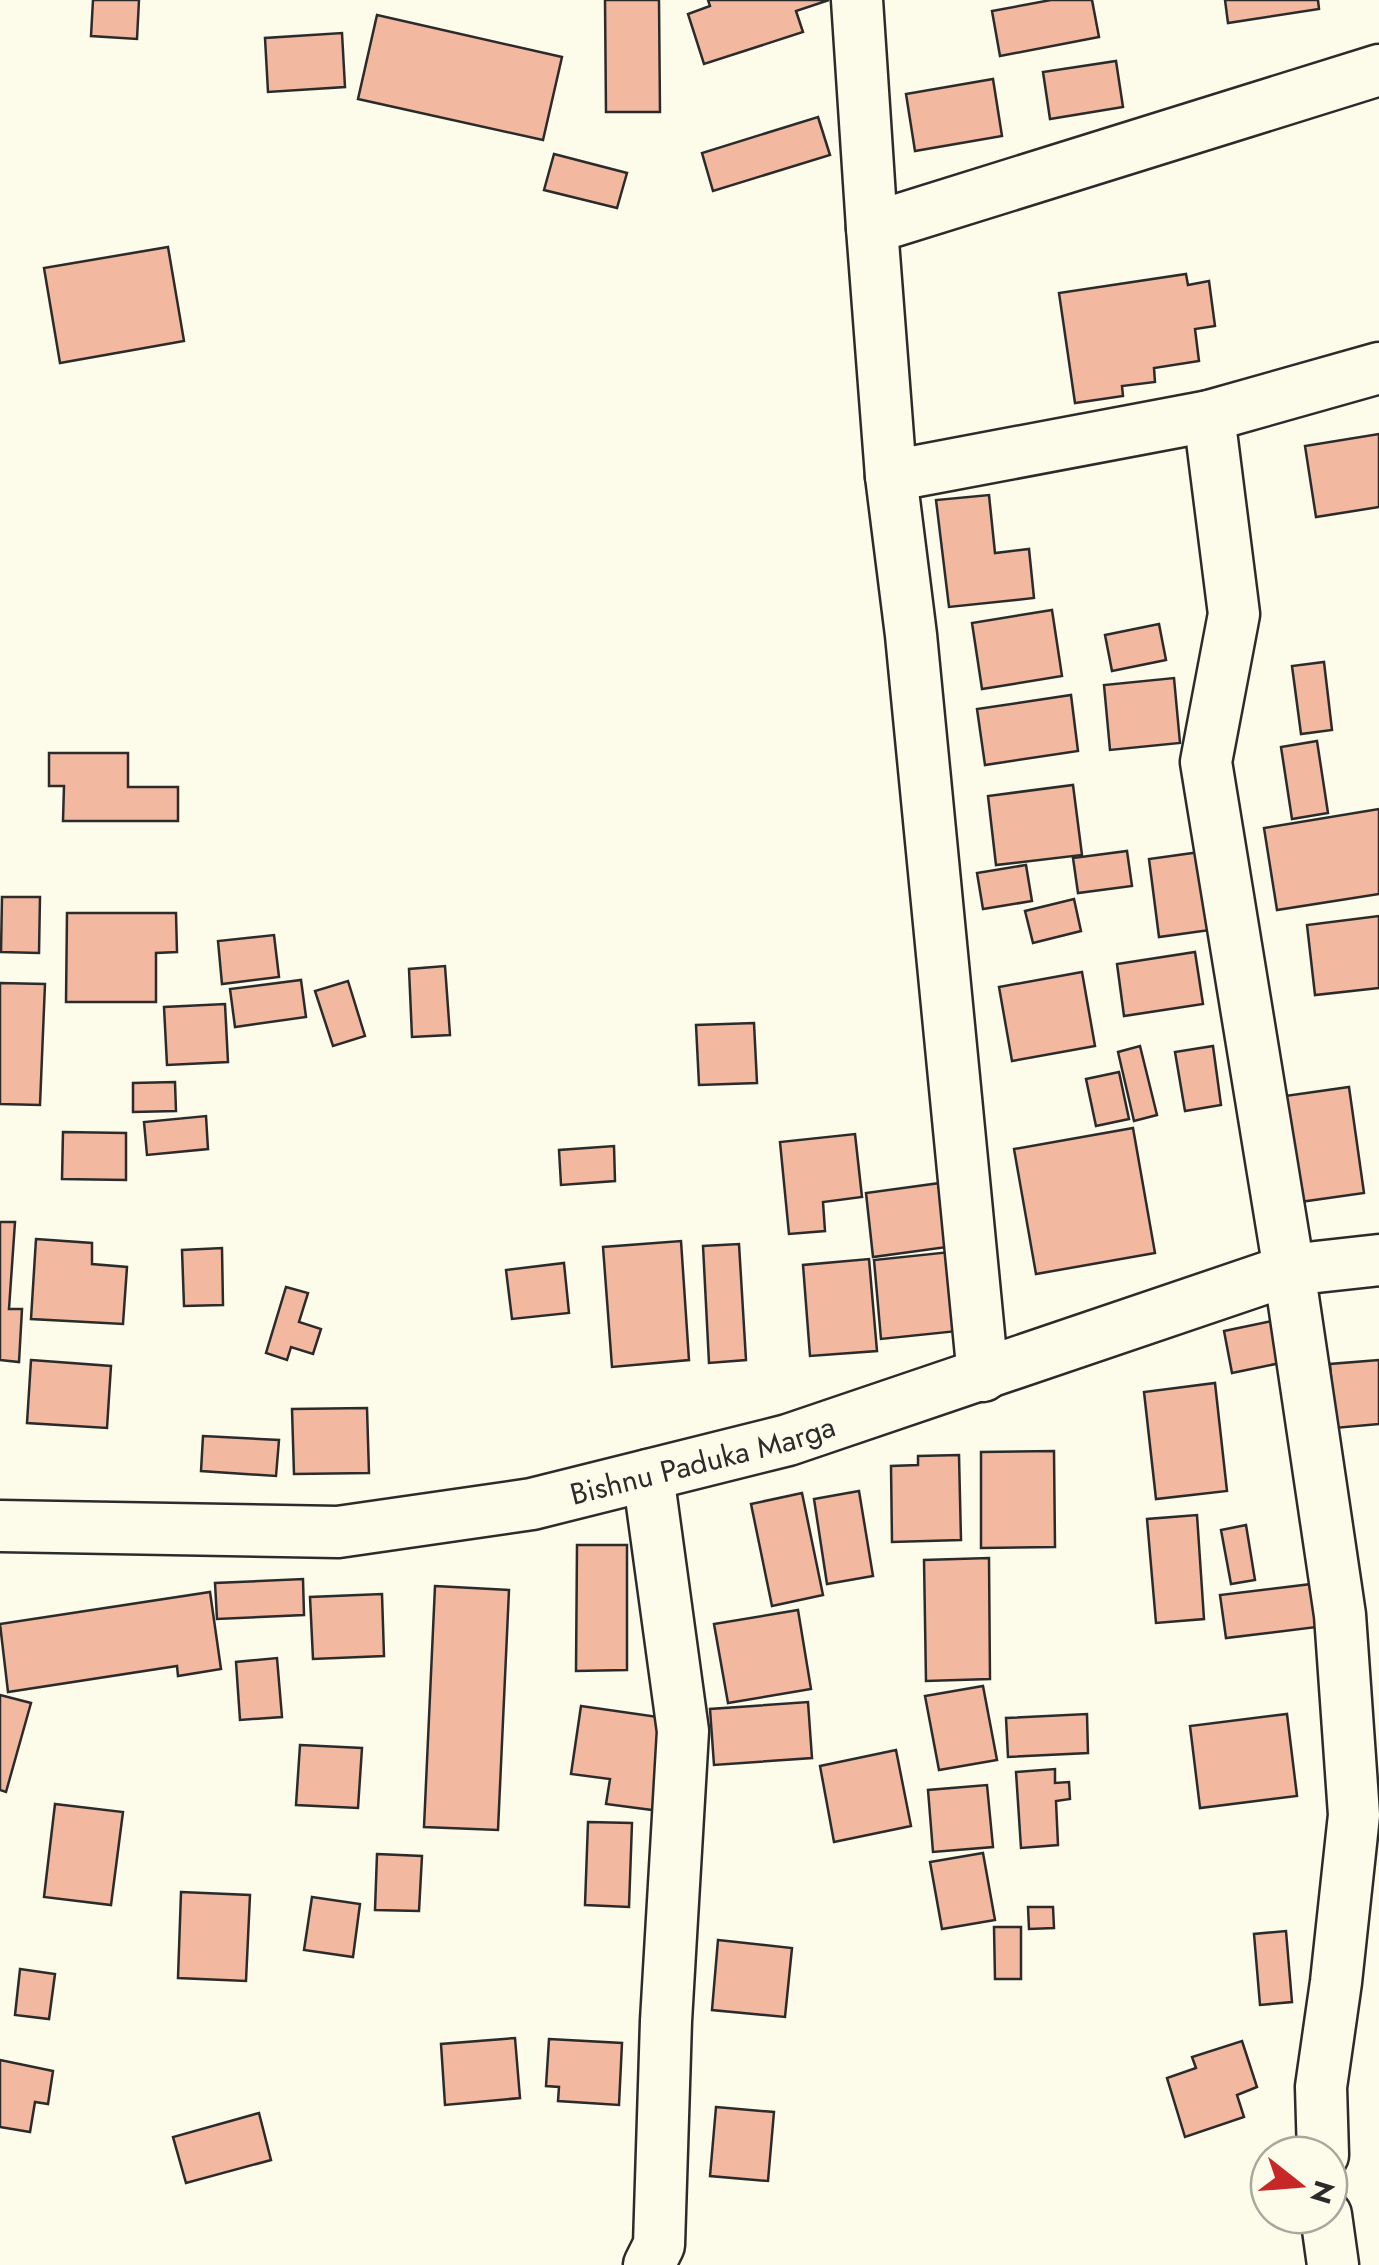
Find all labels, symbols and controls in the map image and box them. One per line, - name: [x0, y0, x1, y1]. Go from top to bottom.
- street label: Bishnu Paduka Marga: [565, 1404, 841, 1515]
- north arrow: [1249, 2135, 1349, 2235]
- text: N: [1300, 2176, 1345, 2209]

